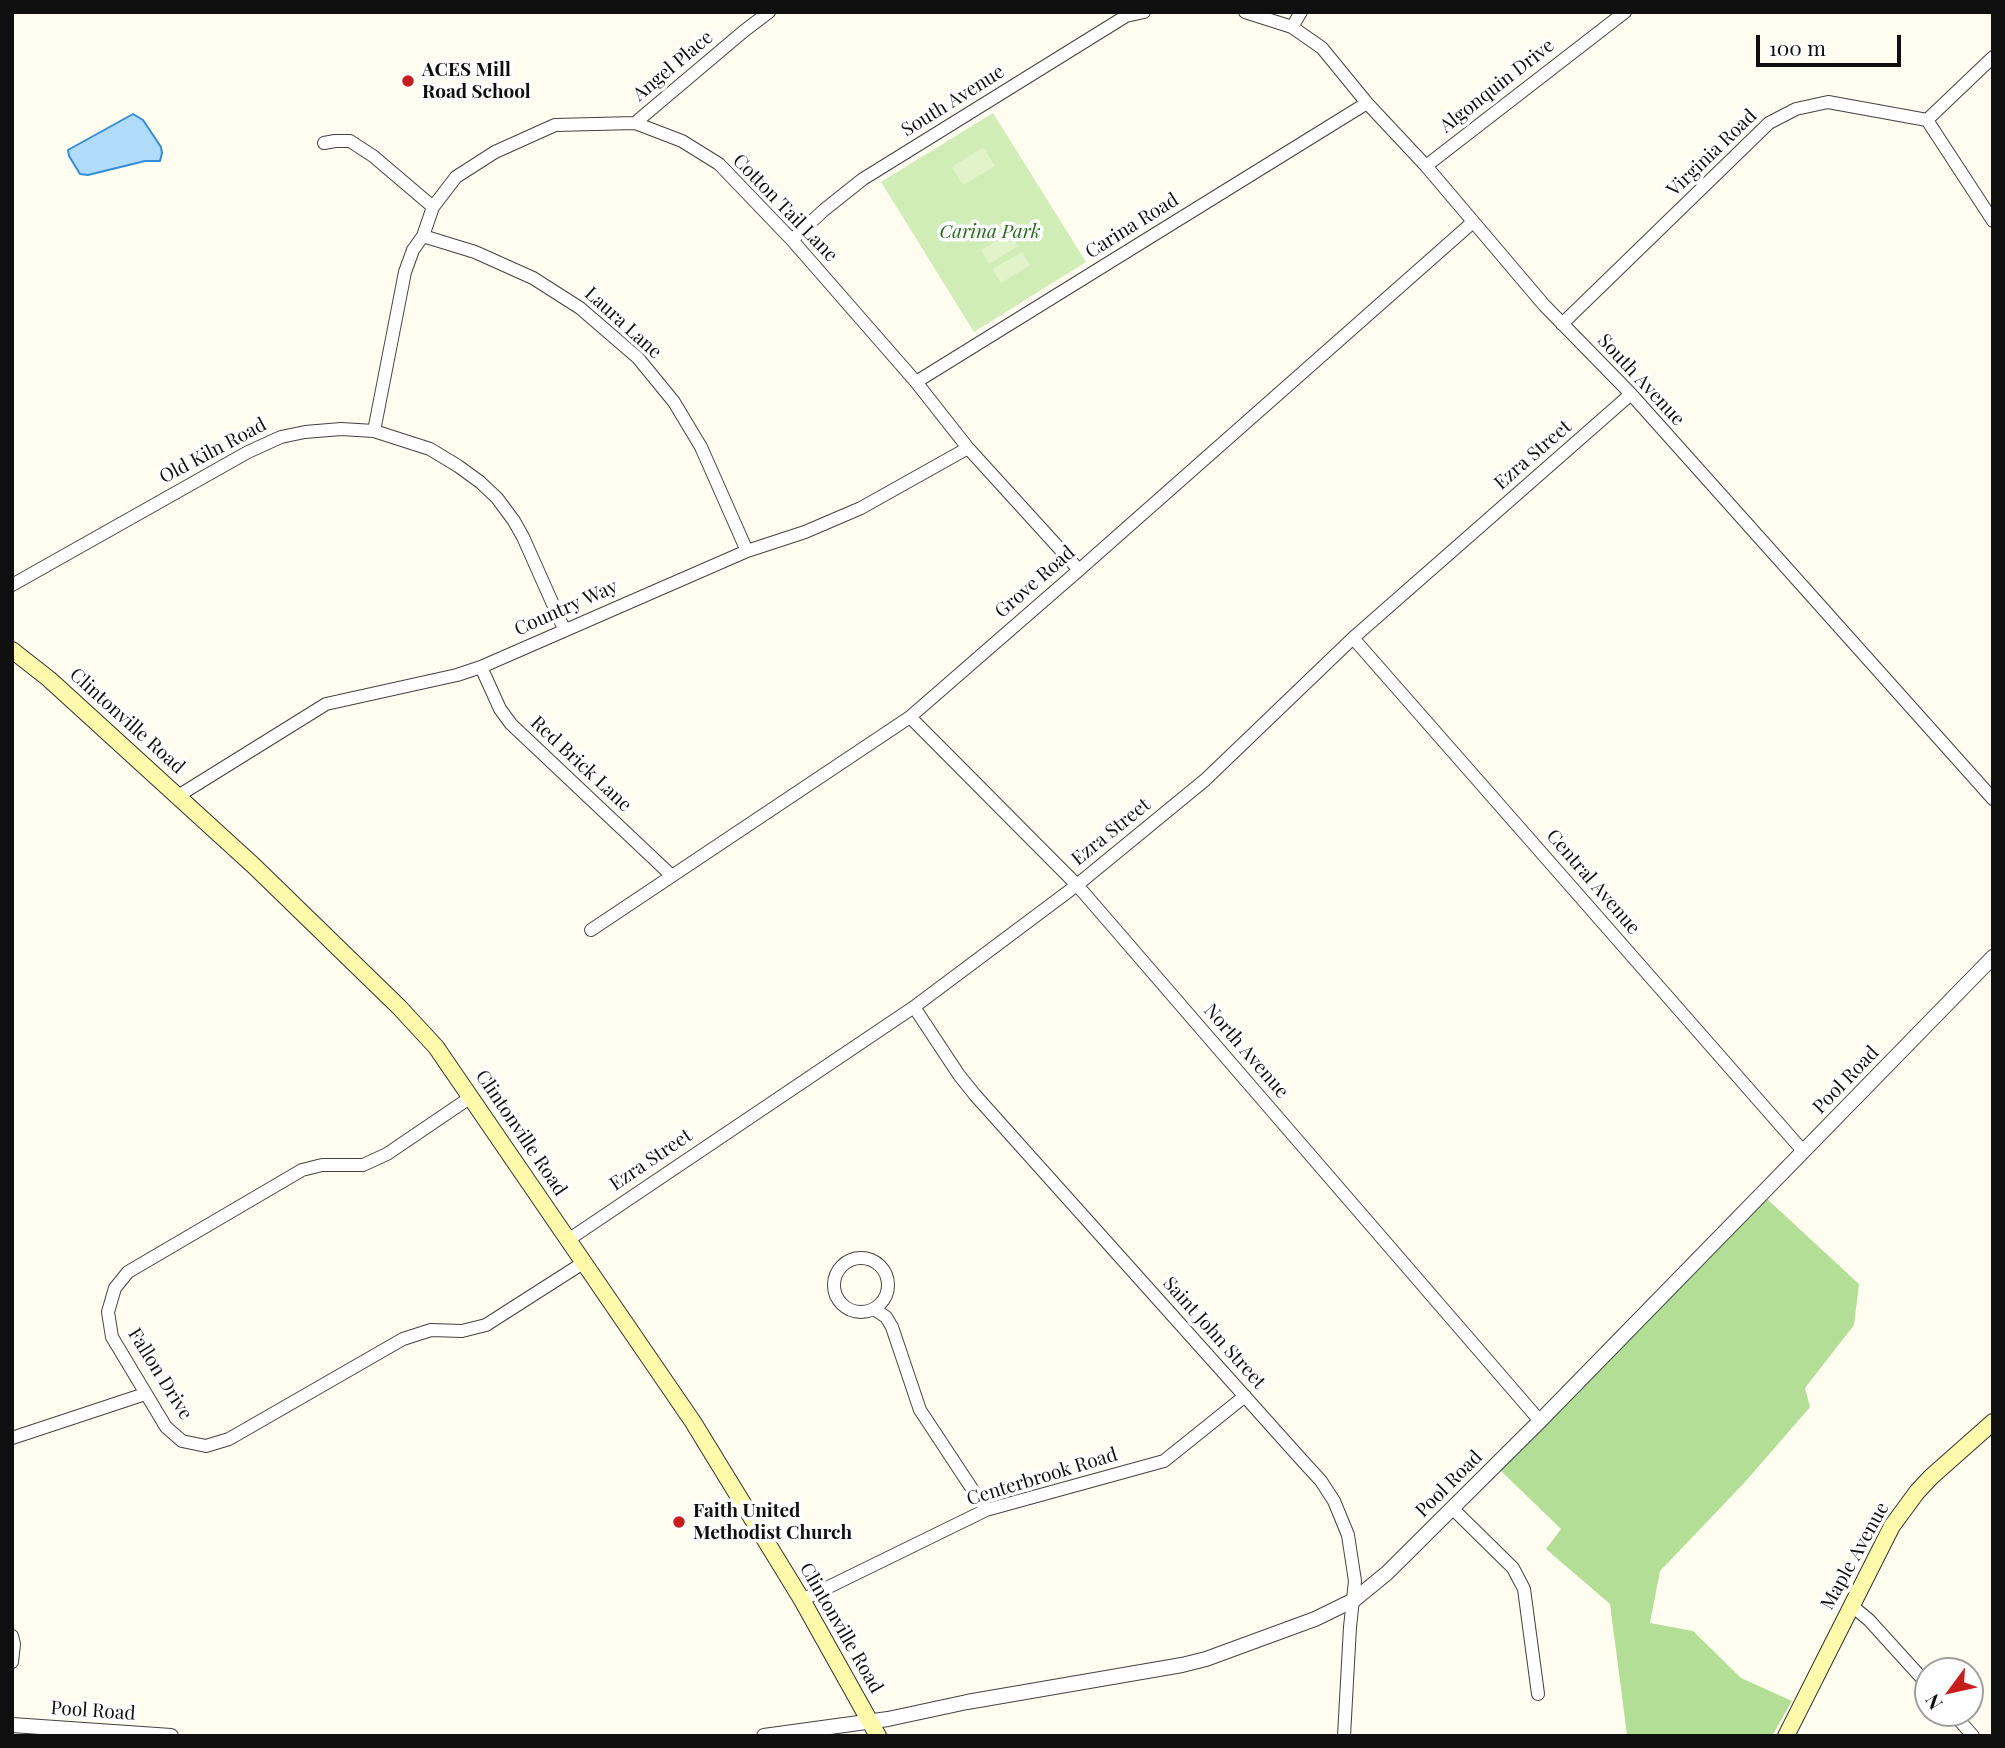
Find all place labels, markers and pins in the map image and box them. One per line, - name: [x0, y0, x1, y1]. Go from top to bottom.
- place label: ACES Mill Road School: [422, 59, 531, 103]
- marker: ACES Mill Road School: [400, 73, 416, 89]
- place label: Faith United Methodist Church: [693, 1500, 852, 1544]
- marker: Faith United Methodist Church: [671, 1514, 687, 1530]

